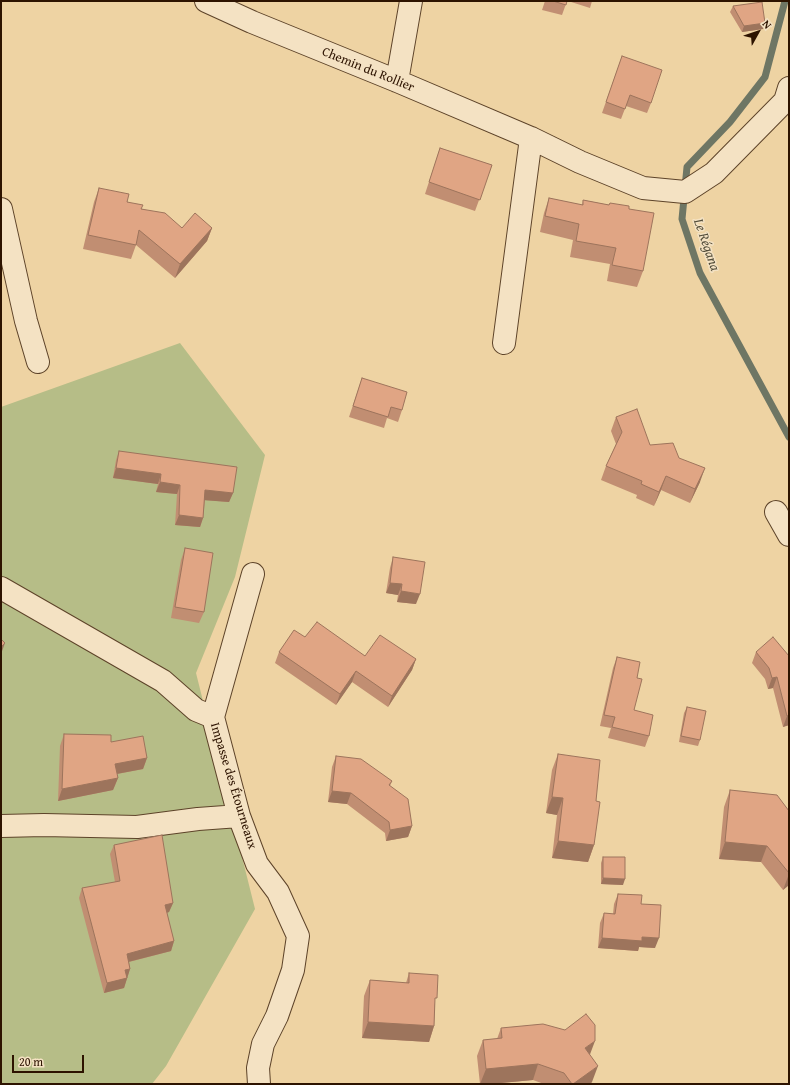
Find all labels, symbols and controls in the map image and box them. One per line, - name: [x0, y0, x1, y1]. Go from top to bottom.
- north arrow: [738, 12, 778, 52]
- text: N: [759, 16, 776, 32]
- street label: Chemin du Rollier: [320, 44, 416, 96]
- water label: Le Régana: [689, 217, 723, 273]
- street label: Impasse des Étourneaux: [206, 721, 260, 851]
- scale bar: [14, 1047, 86, 1073]
- text: 20 m: [19, 1053, 43, 1070]

